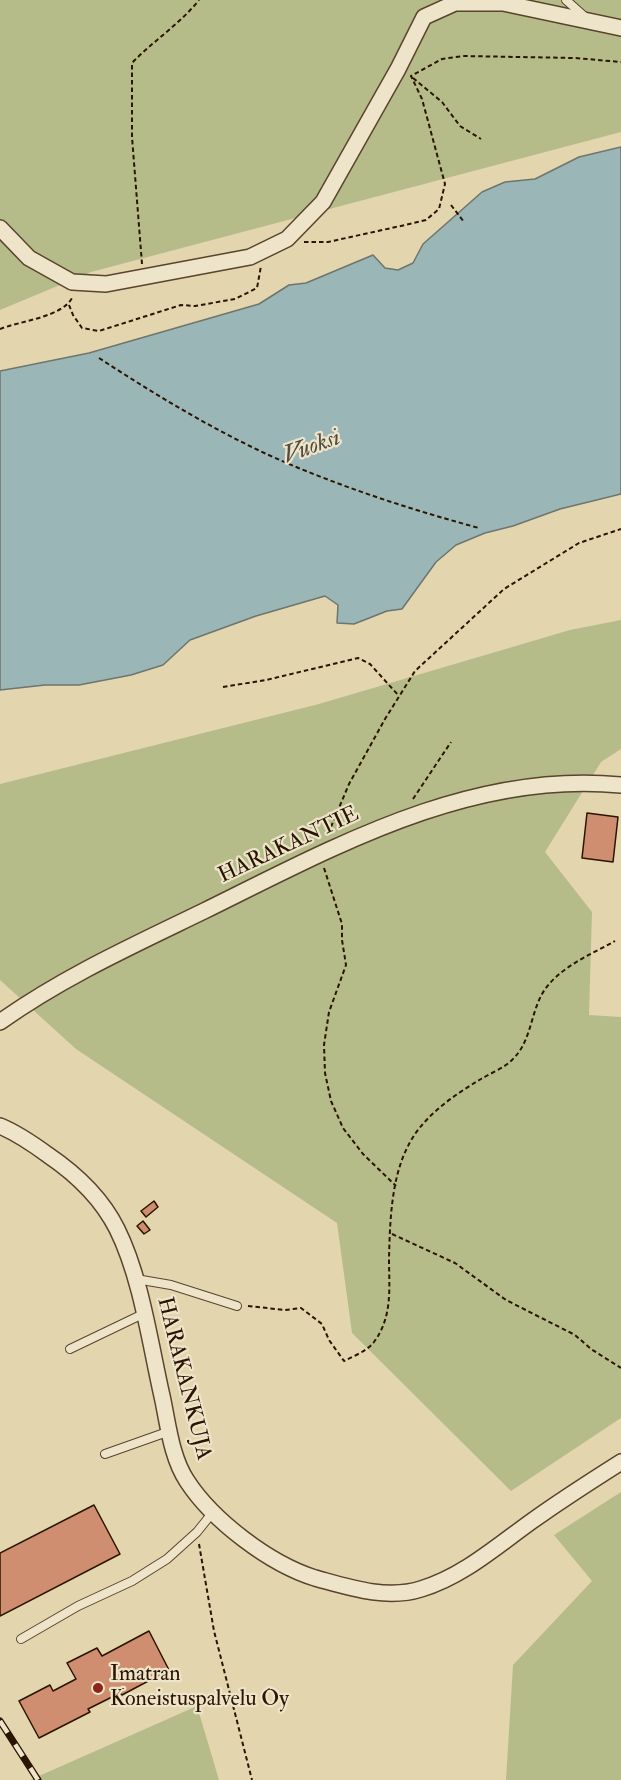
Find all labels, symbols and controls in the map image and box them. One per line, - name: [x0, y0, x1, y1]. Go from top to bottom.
- water label: Vuoksi: [279, 424, 345, 472]
- street label: HARAKANTIE: [215, 802, 363, 890]
- street label: HARAKANKUJA: [150, 1295, 216, 1463]
- place label: Imatran Koneistuspalvelu Oy: [110, 1662, 289, 1714]
- marker: Imatran Koneistuspalvelu Oy: [91, 1681, 105, 1695]

